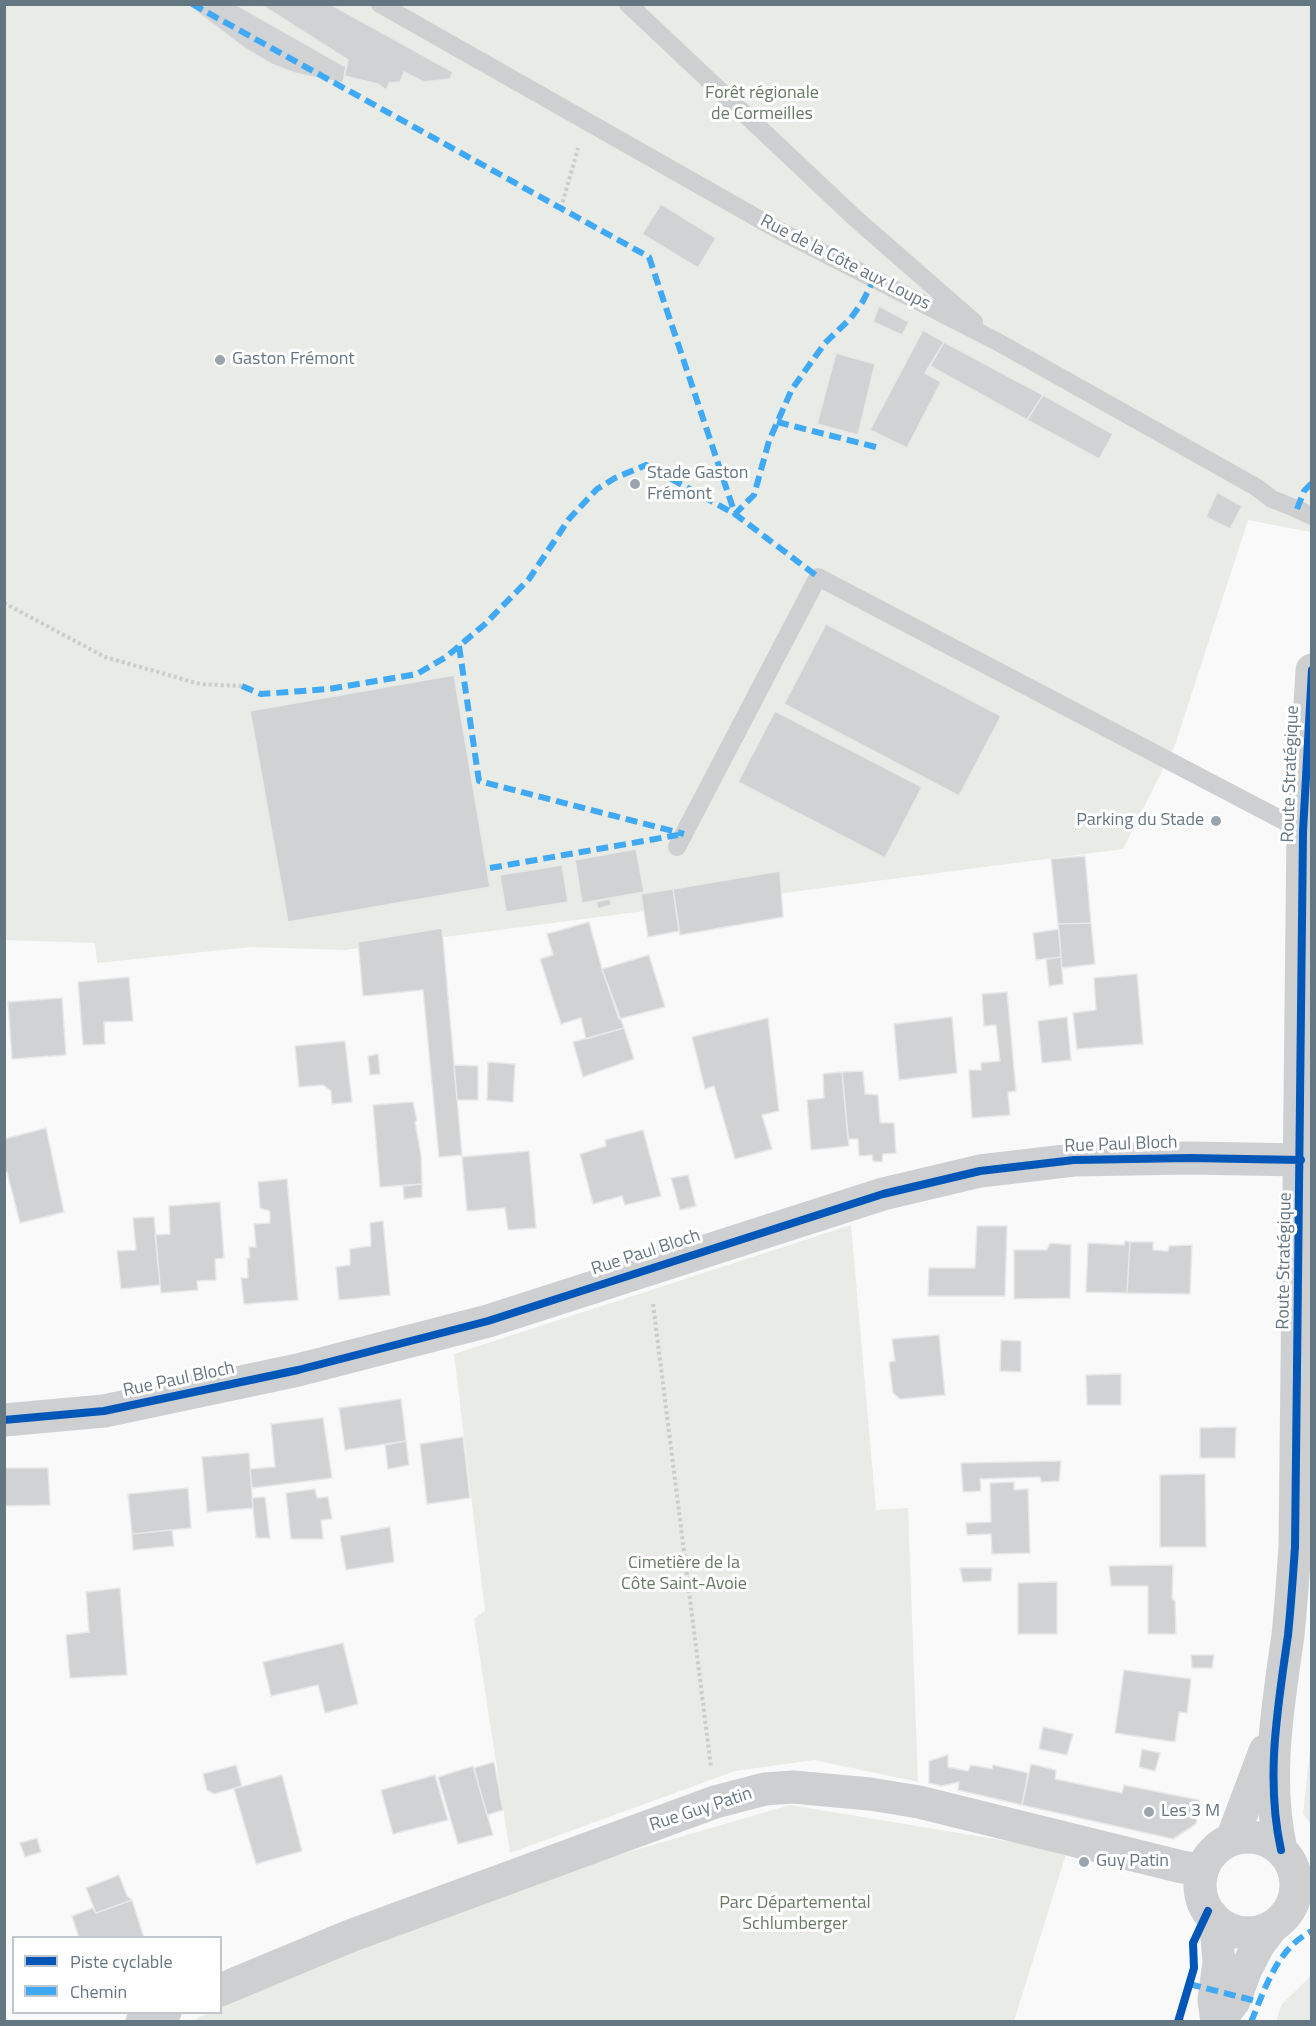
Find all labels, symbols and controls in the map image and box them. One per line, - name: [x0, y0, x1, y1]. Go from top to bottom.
- park label: Forêt régionale de Cormeilles: [705, 83, 819, 125]
- street label: Rue de la Côte aux Loups: [756, 211, 934, 315]
- place label: Gaston Frémont: [232, 349, 355, 371]
- marker: Gaston Frémont: [213, 353, 227, 367]
- place label: Stade Gaston Frémont: [647, 463, 748, 506]
- marker: Stade Gaston Frémont: [628, 477, 642, 491]
- street label: Route Stratégique: [1278, 705, 1304, 843]
- place label: Parking du Stade: [1076, 810, 1204, 832]
- marker: Parking du Stade: [1209, 814, 1223, 828]
- street label: Rue Paul Bloch: [1064, 1132, 1178, 1158]
- street label: Route Stratégique: [1273, 1192, 1297, 1330]
- street label: Rue Paul Bloch: [589, 1225, 703, 1281]
- street label: Rue Paul Bloch: [121, 1358, 237, 1402]
- park label: Cimetière de la Côte Saint-Avoie: [621, 1553, 747, 1596]
- street label: Rue Guy Patin: [647, 1783, 755, 1837]
- place label: Les 3 M: [1161, 1801, 1220, 1823]
- marker: Les 3 M: [1142, 1805, 1156, 1819]
- place label: Guy Patin: [1096, 1851, 1169, 1873]
- marker: Guy Patin: [1077, 1855, 1091, 1869]
- park label: Parc Départemental Schlumberger: [719, 1893, 871, 1936]
- legend: [12, 1936, 222, 2014]
- text: Piste cyclable: [70, 1948, 172, 1975]
- text: Chemin: [70, 1978, 127, 2005]

